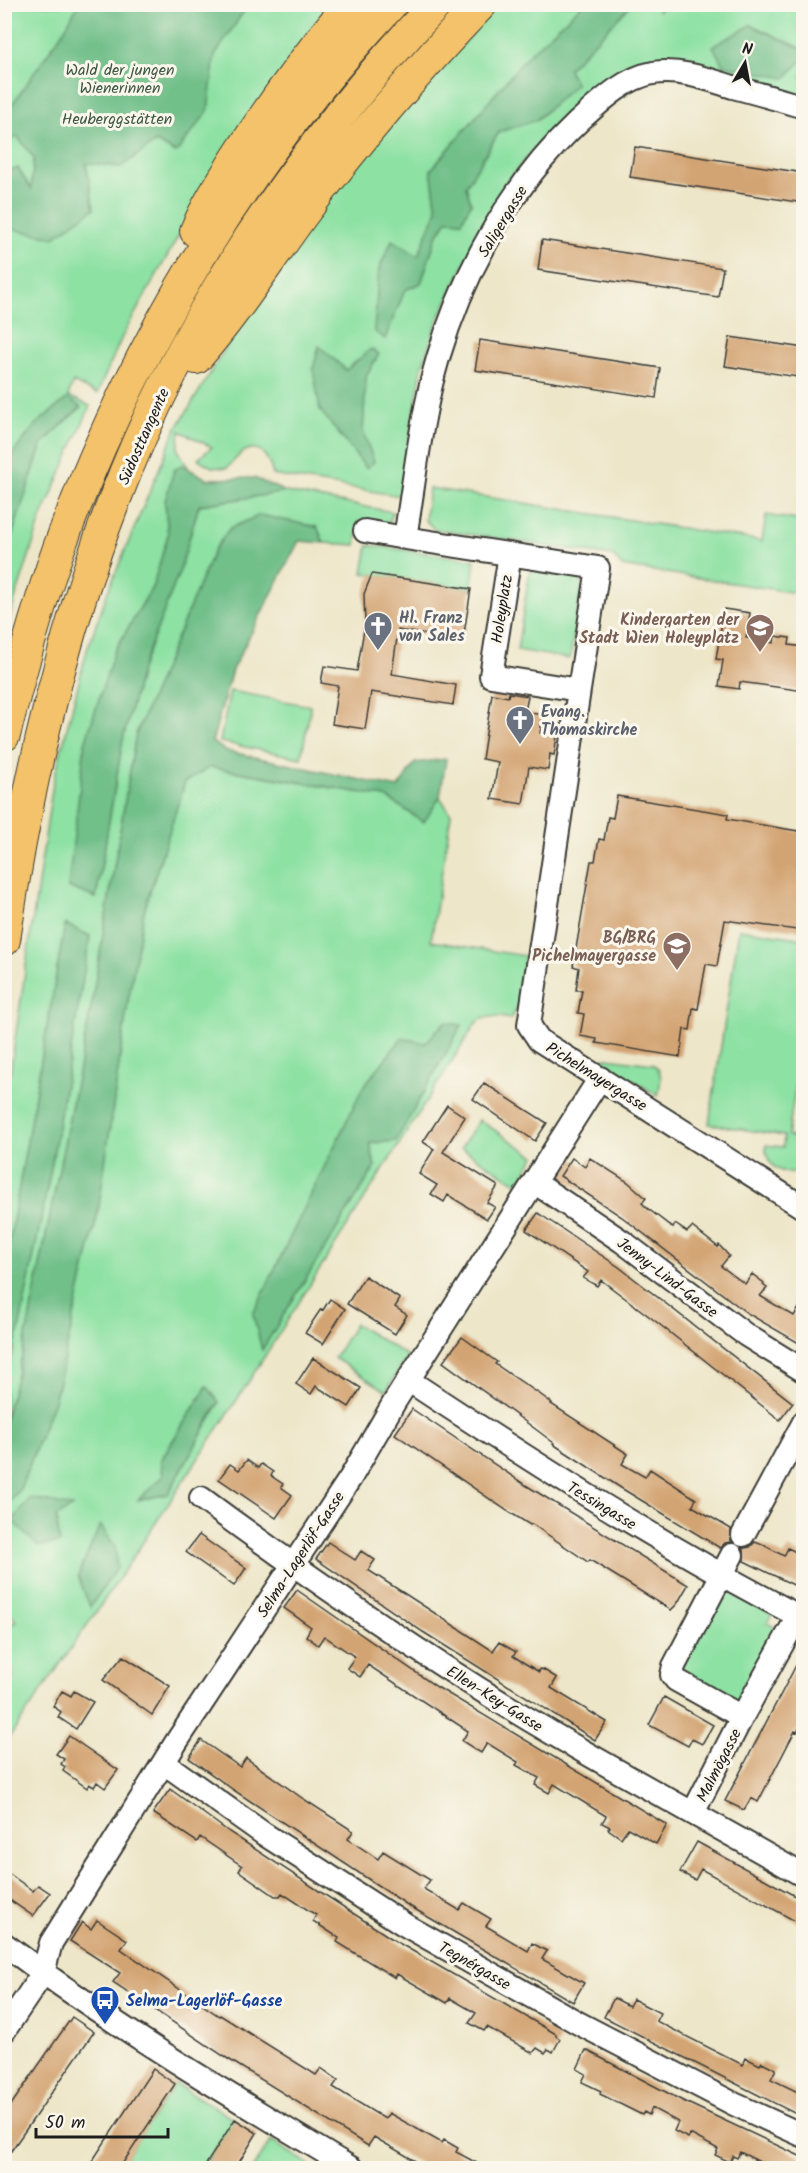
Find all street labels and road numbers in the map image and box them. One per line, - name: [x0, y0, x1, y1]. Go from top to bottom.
- street label: Saligergasse: [472, 181, 535, 262]
- street label: Südosttangente: [112, 384, 177, 489]
- street label: Holeyplatz: [485, 573, 520, 645]
- street label: Pichelmayergasse: [541, 1036, 652, 1118]
- street label: Jenny-Lind-Gasse: [611, 1232, 723, 1325]
- street label: Tessingasse: [562, 1476, 641, 1537]
- street label: Selma-Lagerlöf-Gasse: [251, 1487, 352, 1623]
- street label: Ellen-Key-Gasse: [441, 1660, 547, 1739]
- street label: Malmögasse: [690, 1724, 749, 1807]
- street label: Tegnérgasse: [433, 1935, 515, 1997]

